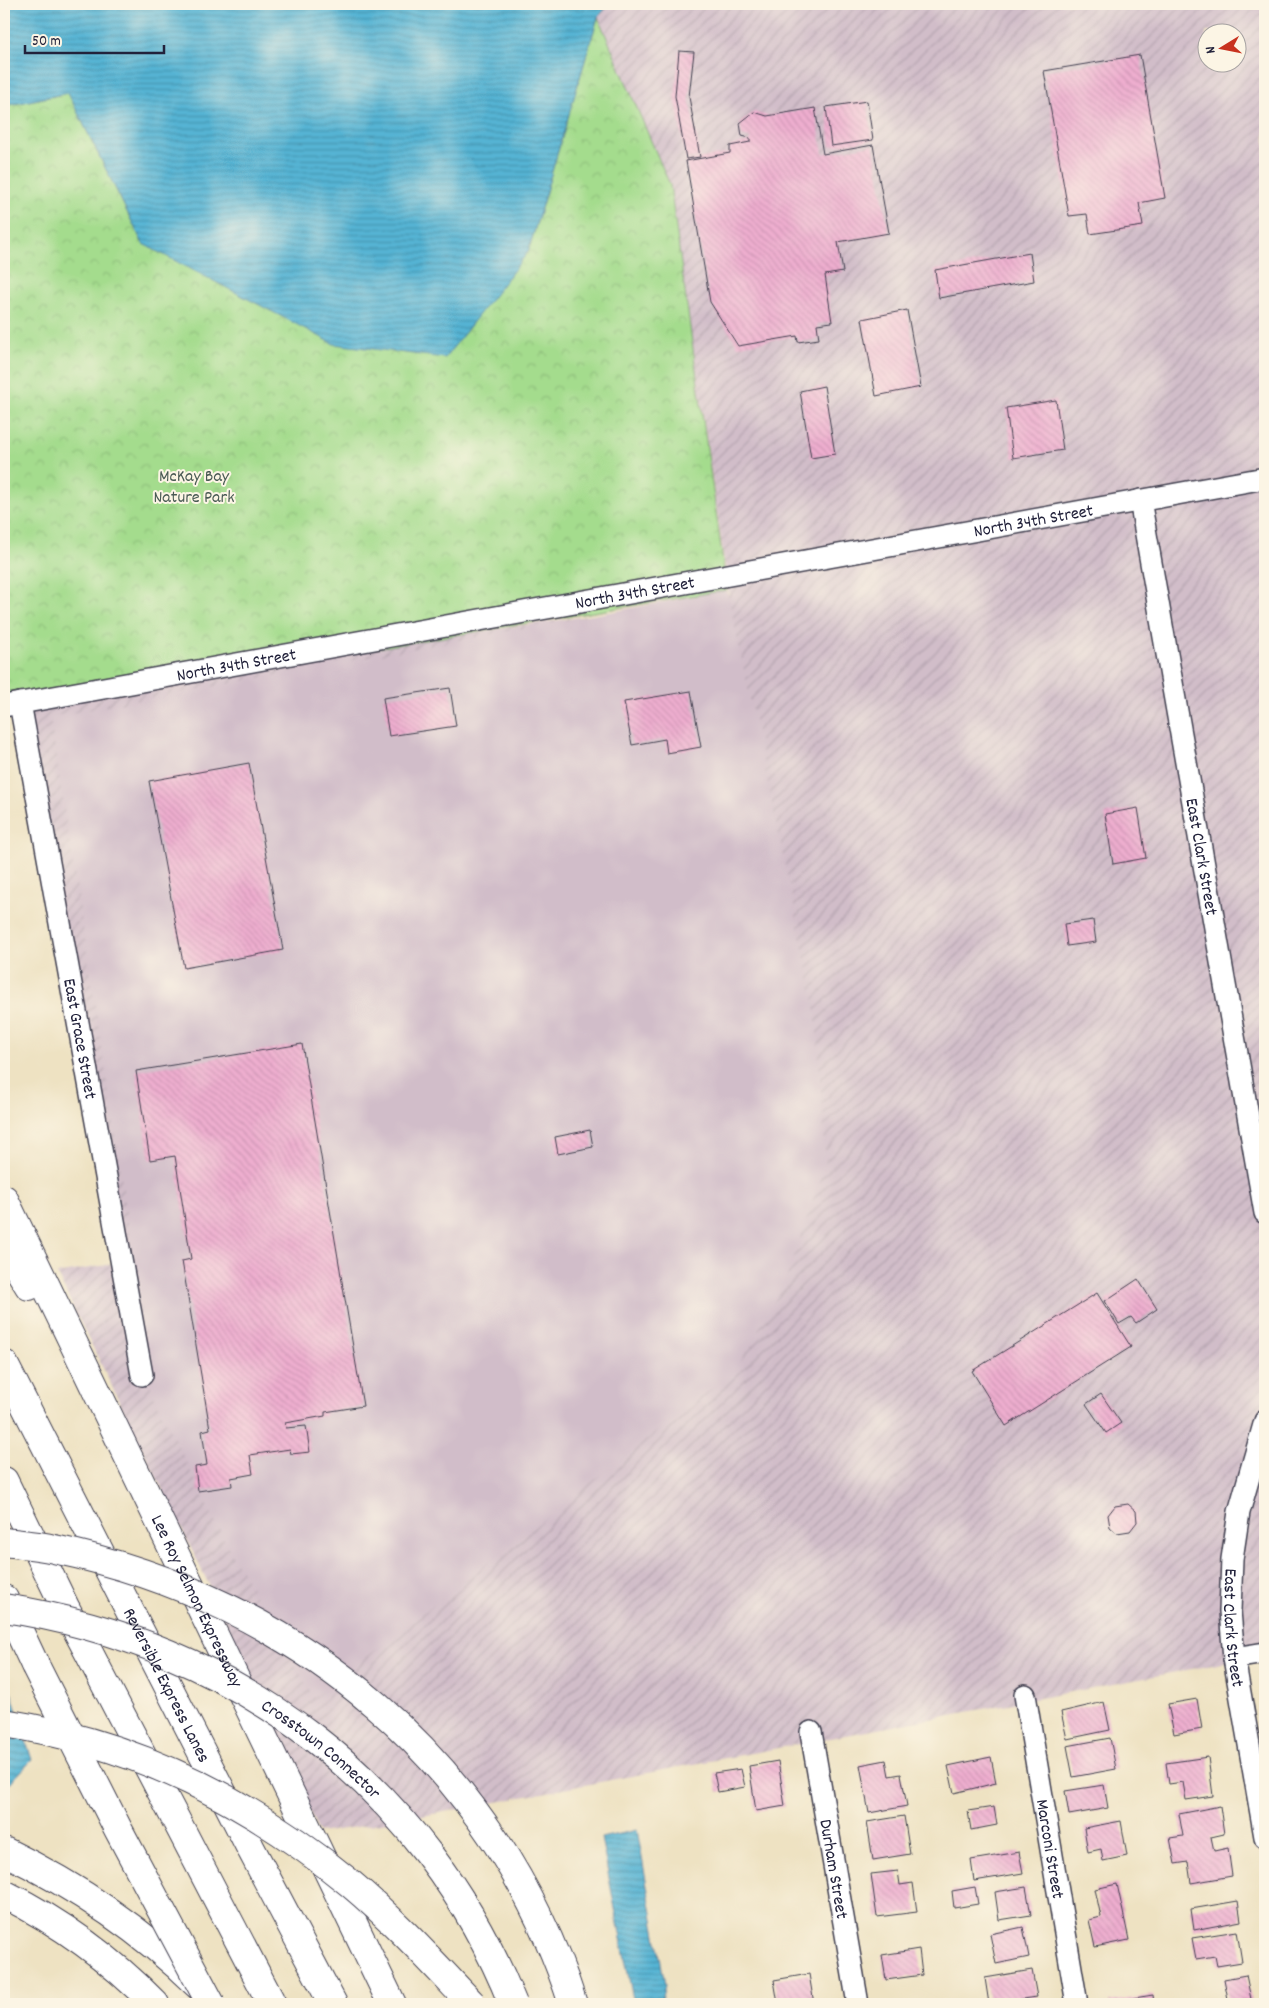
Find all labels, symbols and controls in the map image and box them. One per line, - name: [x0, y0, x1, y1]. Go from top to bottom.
- scale bar: [25, 22, 164, 54]
- north arrow: [1196, 22, 1246, 72]
- text: 50 m: [32, 31, 61, 53]
- text: N: [1201, 45, 1222, 55]
- park label: McKay Bay Nature Park: [153, 465, 235, 511]
- street label: North 34th Street: [972, 499, 1096, 545]
- street label: North 34th Street: [573, 571, 697, 617]
- street label: North 34th Street: [175, 643, 299, 690]
- street label: East Clark Street: [1177, 796, 1223, 918]
- street label: East Grace Street: [55, 977, 102, 1102]
- street label: Lee Roy Selmon Expressway: [143, 1511, 248, 1693]
- street label: East Clark Street: [1215, 1568, 1249, 1689]
- street label: Reversible Express Lanes: [115, 1604, 215, 1768]
- street label: Crosstown Connector: [255, 1694, 386, 1806]
- street label: Marconi Street: [1028, 1798, 1069, 1901]
- street label: Durham Street: [811, 1818, 853, 1922]

